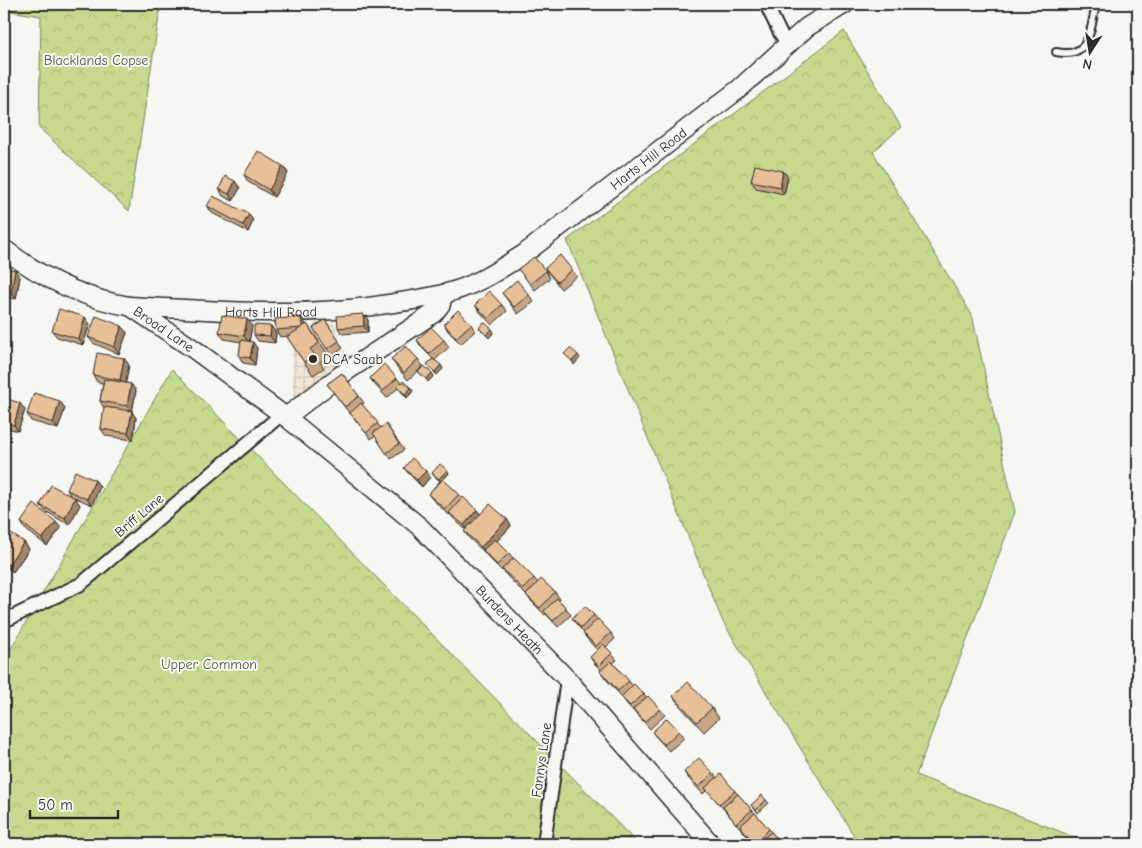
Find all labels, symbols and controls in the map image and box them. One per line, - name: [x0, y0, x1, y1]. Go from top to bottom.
- north arrow: [1064, 28, 1114, 78]
- park label: Blacklands Copse: [44, 52, 148, 69]
- text: N: [1081, 55, 1094, 73]
- street label: Harts Hill Road: [607, 124, 690, 194]
- street label: Broad Lane: [130, 303, 197, 356]
- street label: Harts Hill Road: [225, 303, 317, 321]
- place label: DCA Saab: [323, 351, 383, 368]
- marker: DCA Saab: [307, 353, 319, 365]
- street label: Briff Lane: [111, 490, 167, 541]
- street label: Burdens Heath: [472, 582, 547, 658]
- park label: Upper Common: [161, 656, 257, 673]
- street label: Fannys Lane: [528, 722, 555, 799]
- scale bar: [30, 788, 118, 820]
- text: 50 m: [38, 796, 73, 814]

